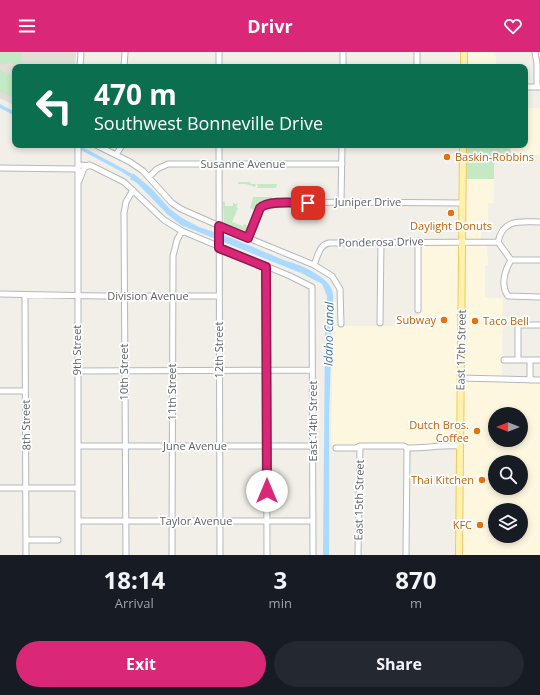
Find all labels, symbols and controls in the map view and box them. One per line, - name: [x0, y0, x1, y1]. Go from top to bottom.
- text: Drivr: [247, 14, 293, 38]
- icon: menu: [16, 15, 38, 37]
- icon: heart: [502, 15, 524, 37]
- text: 470 m: [94, 75, 177, 113]
- icon: left: [28, 80, 80, 132]
- text: Southwest Bonneville Drive: [94, 111, 323, 135]
- place label: Baskin-Robbins: [455, 149, 534, 164]
- marker: Baskin-Robbins: [442, 152, 452, 162]
- street label: Susanne Avenue: [201, 156, 285, 171]
- pin: [291, 186, 325, 220]
- icon: arrive: [297, 192, 319, 214]
- street label: Juniper Drive: [334, 194, 401, 209]
- marker: Daylight Donuts: [446, 208, 456, 218]
- place label: Daylight Donuts: [410, 218, 492, 233]
- street label: Ponderosa Drive: [338, 233, 424, 250]
- street label: Division Avenue: [107, 288, 189, 303]
- water label: Idaho Canal: [319, 301, 338, 366]
- street label: East 17th Street: [452, 309, 469, 391]
- place label: Subway: [396, 312, 436, 327]
- place label: Taco Bell: [483, 313, 529, 328]
- marker: Subway: [439, 315, 449, 325]
- marker: Taco Bell: [470, 316, 480, 326]
- street label: 12th Street: [211, 322, 226, 378]
- street label: 9th Street: [69, 325, 84, 375]
- street label: 10th Street: [116, 344, 131, 400]
- street label: 11th Street: [164, 364, 179, 420]
- street label: East 14th Street: [305, 380, 320, 462]
- street label: 8th Street: [18, 400, 33, 450]
- north arrow: [488, 407, 528, 447]
- map controls: [488, 407, 528, 543]
- place label: Dutch Bros. Coffee: [409, 417, 469, 445]
- marker: Dutch Bros. Coffee: [472, 426, 482, 436]
- street label: June Avenue: [162, 438, 227, 453]
- button: search: [488, 455, 528, 495]
- street label: East 15th Street: [350, 459, 367, 541]
- position arrow: [246, 470, 288, 512]
- place label: Thai Kitchen: [411, 472, 474, 487]
- marker: Thai Kitchen: [477, 475, 487, 485]
- button: layers: [488, 503, 528, 543]
- street label: Taylor Avenue: [160, 513, 232, 528]
- place label: KFC: [453, 517, 472, 532]
- marker: KFC: [475, 520, 485, 530]
- text: 18:14: [103, 563, 165, 596]
- text: 3: [273, 563, 287, 596]
- text: 870: [395, 563, 437, 596]
- text: Arrival: [115, 594, 154, 612]
- text: min: [269, 594, 292, 612]
- text: m: [410, 594, 422, 612]
- button: Exit: [16, 641, 266, 687]
- button: Share: [274, 641, 524, 687]

